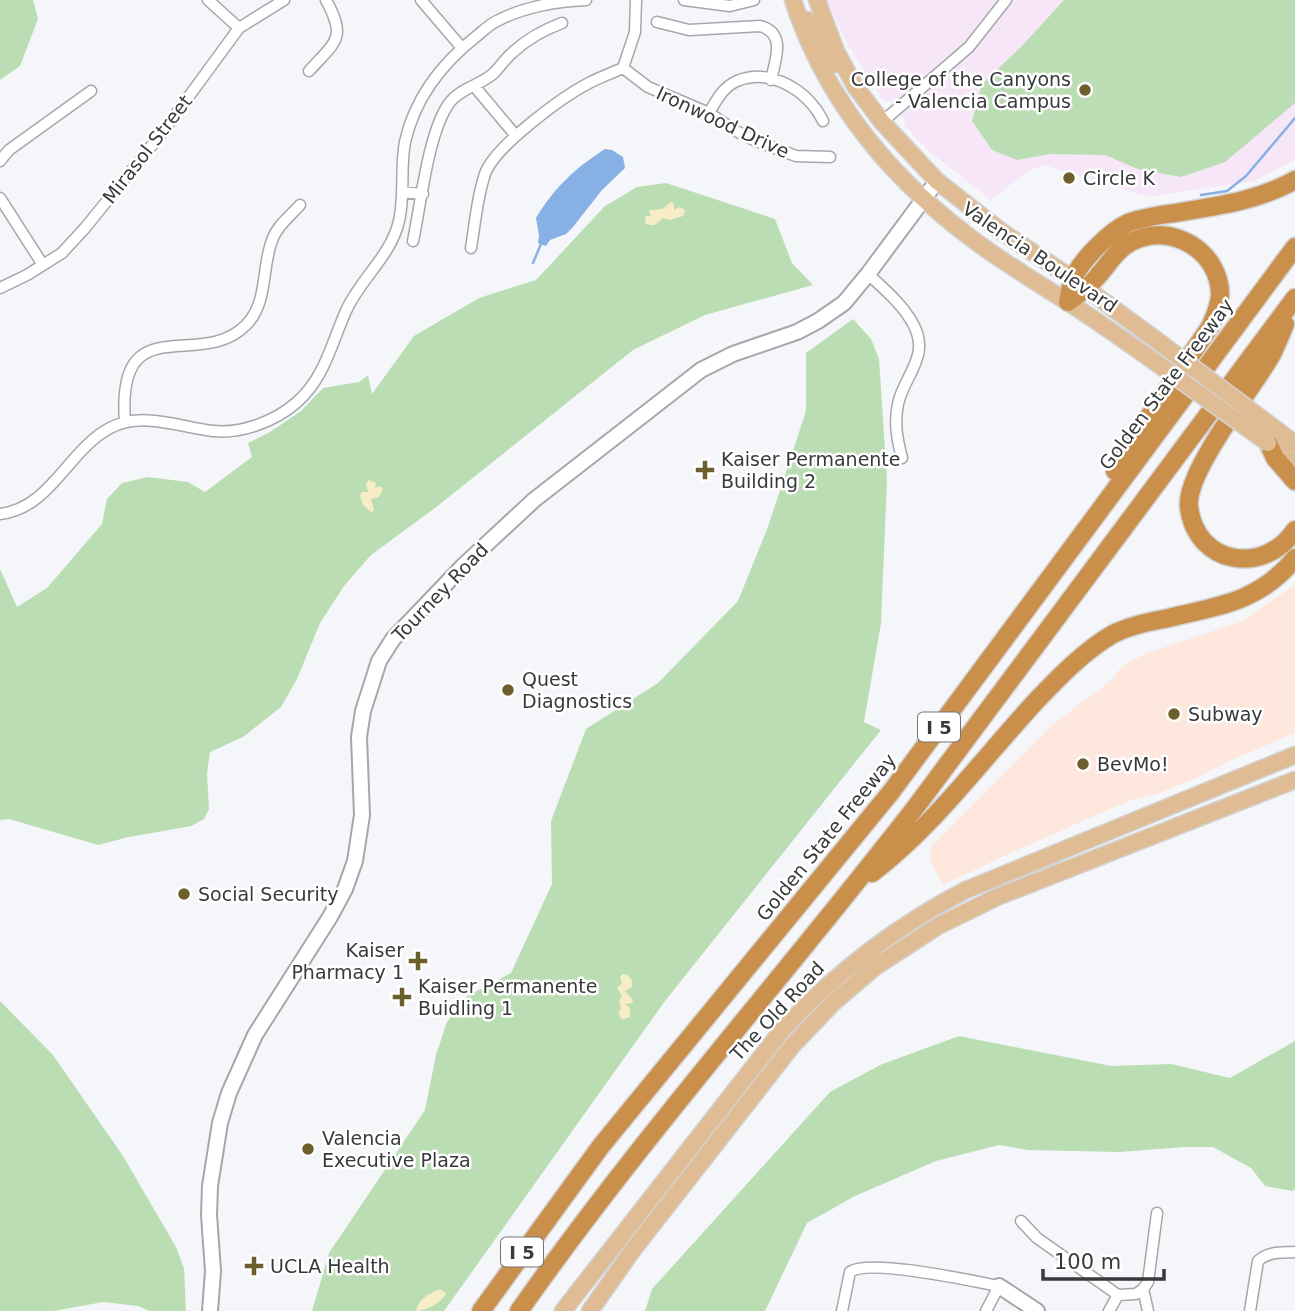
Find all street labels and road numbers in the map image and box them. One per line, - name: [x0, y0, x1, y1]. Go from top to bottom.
- street label: Ironwood Drive: [653, 82, 793, 162]
- street label: Mirasol Street: [98, 90, 196, 208]
- street label: Valencia Boulevard: [959, 197, 1121, 317]
- street label: Golden State Freeway: [1094, 294, 1238, 474]
- street label: Tourney Road: [387, 538, 492, 646]
- road number: I 5: [918, 712, 960, 742]
- street label: Golden State Freeway: [752, 749, 900, 925]
- street label: The Old Road: [725, 957, 828, 1066]
- road number: I 5: [501, 1238, 543, 1266]

